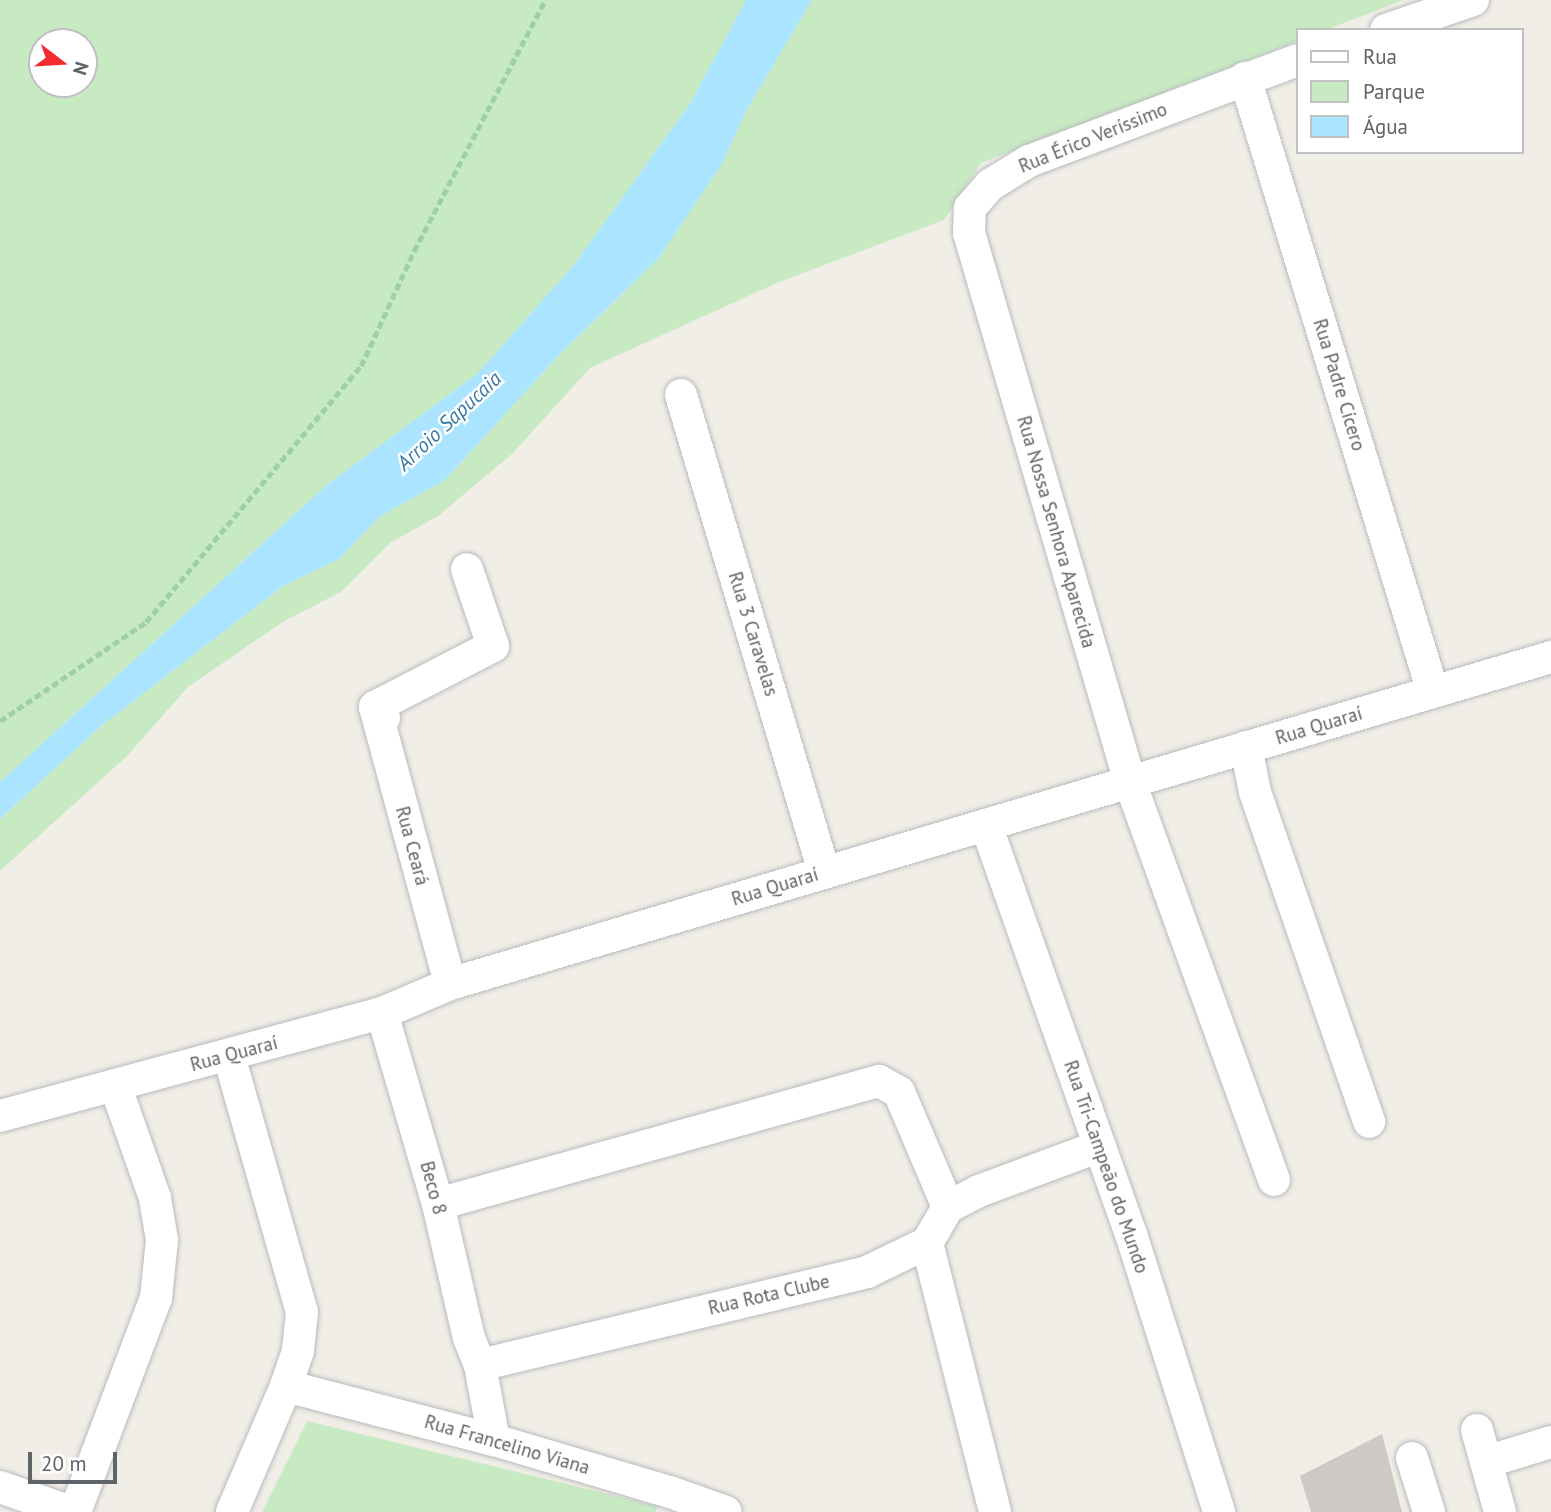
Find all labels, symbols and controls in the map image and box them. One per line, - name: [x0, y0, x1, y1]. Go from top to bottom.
- north arrow: [28, 28, 98, 98]
- legend: [1296, 28, 1523, 154]
- text: Rua: [1363, 43, 1397, 70]
- text: N: [68, 59, 94, 78]
- text: Parque: [1363, 78, 1425, 105]
- street label: Rua Érico Veríssimo: [1015, 98, 1171, 178]
- text: Água: [1363, 113, 1408, 140]
- street label: Rua Padre Cícero: [1308, 316, 1370, 454]
- water label: Arroio Sapucaia: [392, 366, 506, 476]
- street label: Rua Nossa Senhora Aparecida: [1012, 413, 1100, 651]
- street label: Rua 3 Caravelas: [723, 569, 783, 699]
- street label: Rua Quaraí: [1273, 702, 1365, 750]
- street label: Rua Ceará: [391, 804, 433, 888]
- street label: Rua Quaraí: [729, 863, 821, 911]
- street label: Rua Quaraí: [188, 1031, 280, 1077]
- street label: Rua Tri-Campeão do Mundo: [1059, 1057, 1153, 1277]
- street label: Beco 8: [415, 1159, 451, 1217]
- street label: Rua Rota Clube: [706, 1270, 832, 1320]
- street label: Rua Francelino Viana: [422, 1410, 592, 1480]
- scale bar: [32, 1438, 121, 1482]
- text: 20 m: [41, 1450, 87, 1477]

